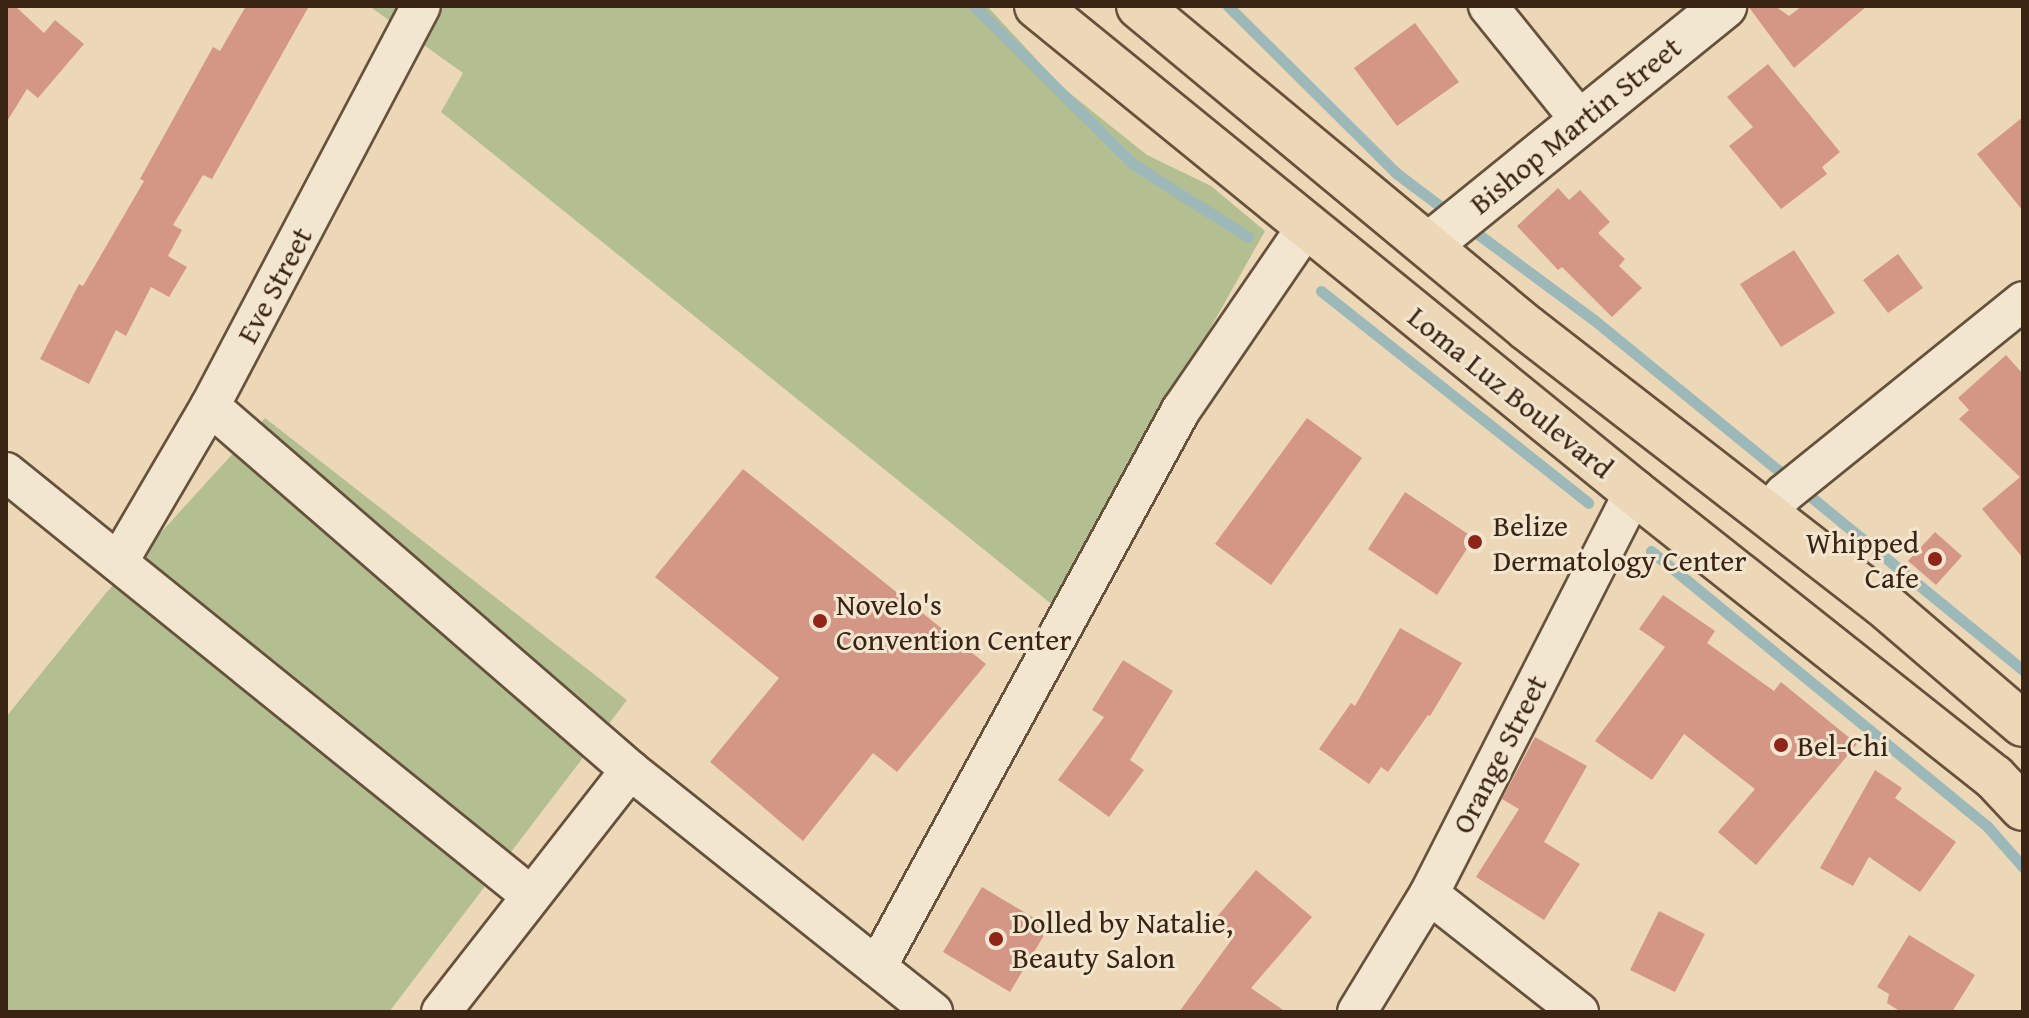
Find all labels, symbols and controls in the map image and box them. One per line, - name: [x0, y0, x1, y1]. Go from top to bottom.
- street label: Bishop Martin Street: [1462, 29, 1688, 221]
- street label: Eve Street: [229, 221, 319, 349]
- street label: Loma Luz Boulevard: [1401, 298, 1621, 486]
- place label: Belize Dermatology Center: [1493, 507, 1747, 578]
- place label: Whipped Cafe: [1806, 524, 1919, 594]
- marker: Belize Dermatology Center: [1464, 531, 1486, 553]
- marker: Whipped Cafe: [1926, 550, 1944, 568]
- place label: Novelo's Convention Center: [836, 586, 1072, 656]
- marker: Novelo's Convention Center: [811, 612, 829, 630]
- street label: Orange Street: [1444, 669, 1554, 839]
- place label: Bel-Chi: [1797, 727, 1888, 763]
- marker: Bel-Chi: [1772, 736, 1790, 754]
- place label: Dolled by Natalie, Beauty Salon: [1012, 904, 1233, 974]
- marker: Dolled by Natalie, Beauty Salon: [987, 930, 1005, 948]

